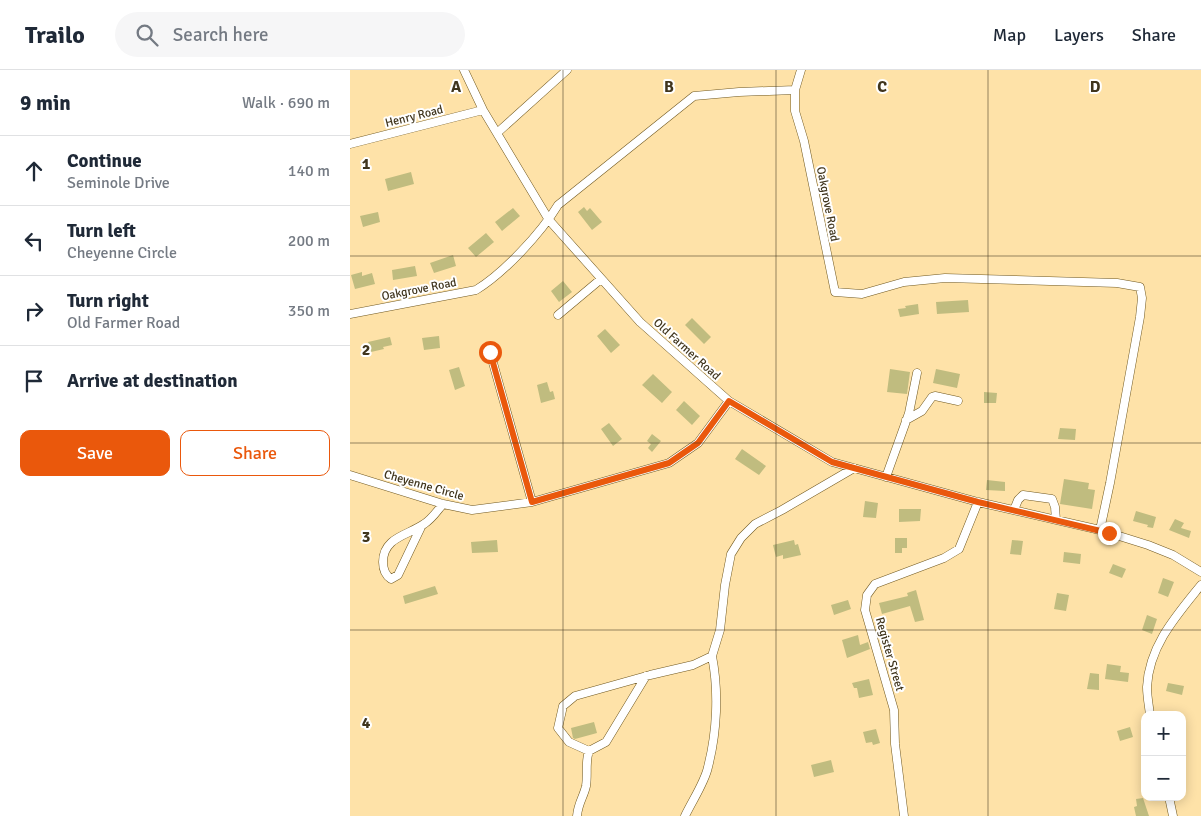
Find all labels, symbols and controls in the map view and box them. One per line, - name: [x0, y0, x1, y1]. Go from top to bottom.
- search box: [115, 12, 465, 57]
- text: Trailo: [25, 20, 85, 50]
- icon: search: [133, 21, 161, 49]
- text: Search here: [173, 23, 269, 47]
- text: Map: [993, 24, 1026, 46]
- text: Layers: [1054, 24, 1104, 46]
- text: Share: [1132, 24, 1176, 46]
- text: A: [451, 77, 462, 97]
- text: B: [664, 77, 674, 97]
- text: C: [877, 77, 887, 97]
- text: D: [1090, 77, 1101, 97]
- text: 9 min: [20, 90, 71, 116]
- text: Walk · 690 m: [242, 93, 330, 113]
- street label: Henry Road: [384, 102, 445, 131]
- text: Continue: [67, 149, 142, 173]
- text: 1: [362, 154, 371, 174]
- icon: ahead: [20, 157, 48, 185]
- text: 140 m: [288, 161, 330, 181]
- street label: Oakgrove Road: [813, 165, 842, 243]
- text: Seminole Drive: [67, 173, 170, 193]
- text: Turn left: [67, 219, 136, 243]
- icon: left: [20, 227, 48, 255]
- text: 200 m: [288, 231, 330, 251]
- text: Cheyenne Circle: [67, 243, 177, 263]
- street label: Oakgrove Road: [380, 275, 458, 304]
- text: Turn right: [67, 289, 149, 313]
- icon: right: [20, 297, 48, 325]
- text: 350 m: [288, 301, 330, 321]
- text: Old Farmer Road: [67, 313, 180, 333]
- street label: Old Farmer Road: [650, 315, 723, 383]
- text: 2: [362, 340, 370, 360]
- route start: [479, 341, 502, 364]
- icon: arrive: [20, 367, 48, 395]
- text: Arrive at destination: [67, 369, 238, 393]
- button: Save: [20, 430, 170, 476]
- button: Share: [180, 430, 330, 476]
- street label: Cheyenne Circle: [382, 467, 466, 504]
- route end: [1098, 522, 1121, 545]
- text: 3: [362, 527, 370, 547]
- street label: Register Street: [872, 615, 907, 693]
- map controls: [1141, 711, 1186, 801]
- button: +: [1141, 711, 1186, 756]
- text: 4: [362, 713, 371, 733]
- button: −: [1141, 756, 1186, 801]

